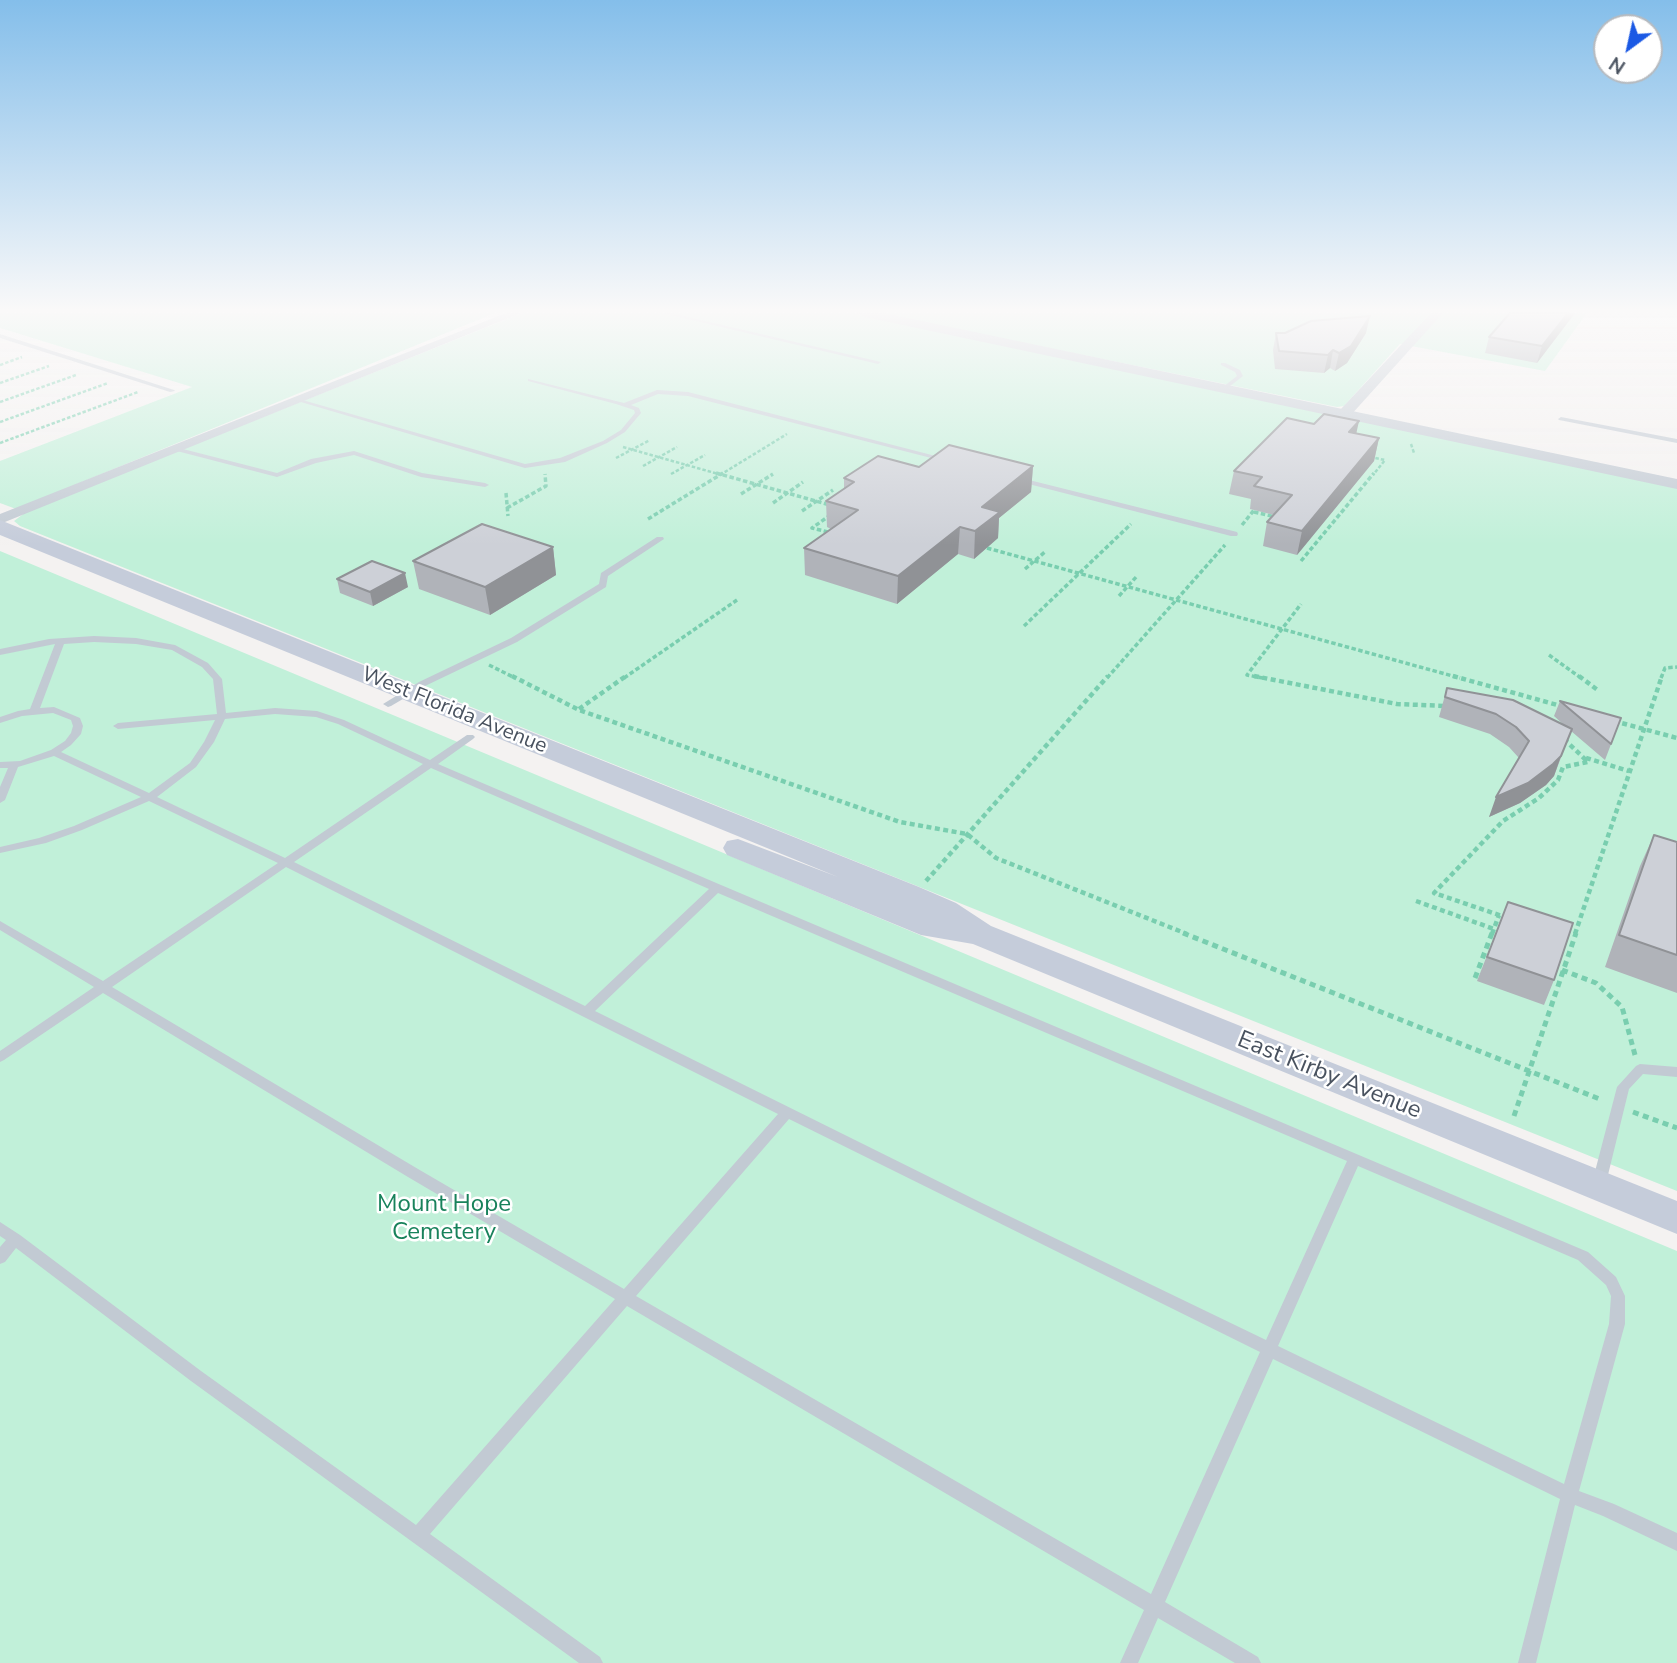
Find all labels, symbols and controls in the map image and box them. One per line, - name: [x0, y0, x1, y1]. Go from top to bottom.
- north arrow: [1593, 14, 1663, 84]
- text: N: [1605, 50, 1631, 80]
- street label: West Florida Avenue: [358, 662, 550, 760]
- street label: East Kirby Avenue: [1233, 1026, 1425, 1126]
- park label: Mount Hope Cemetery: [377, 1191, 511, 1247]

